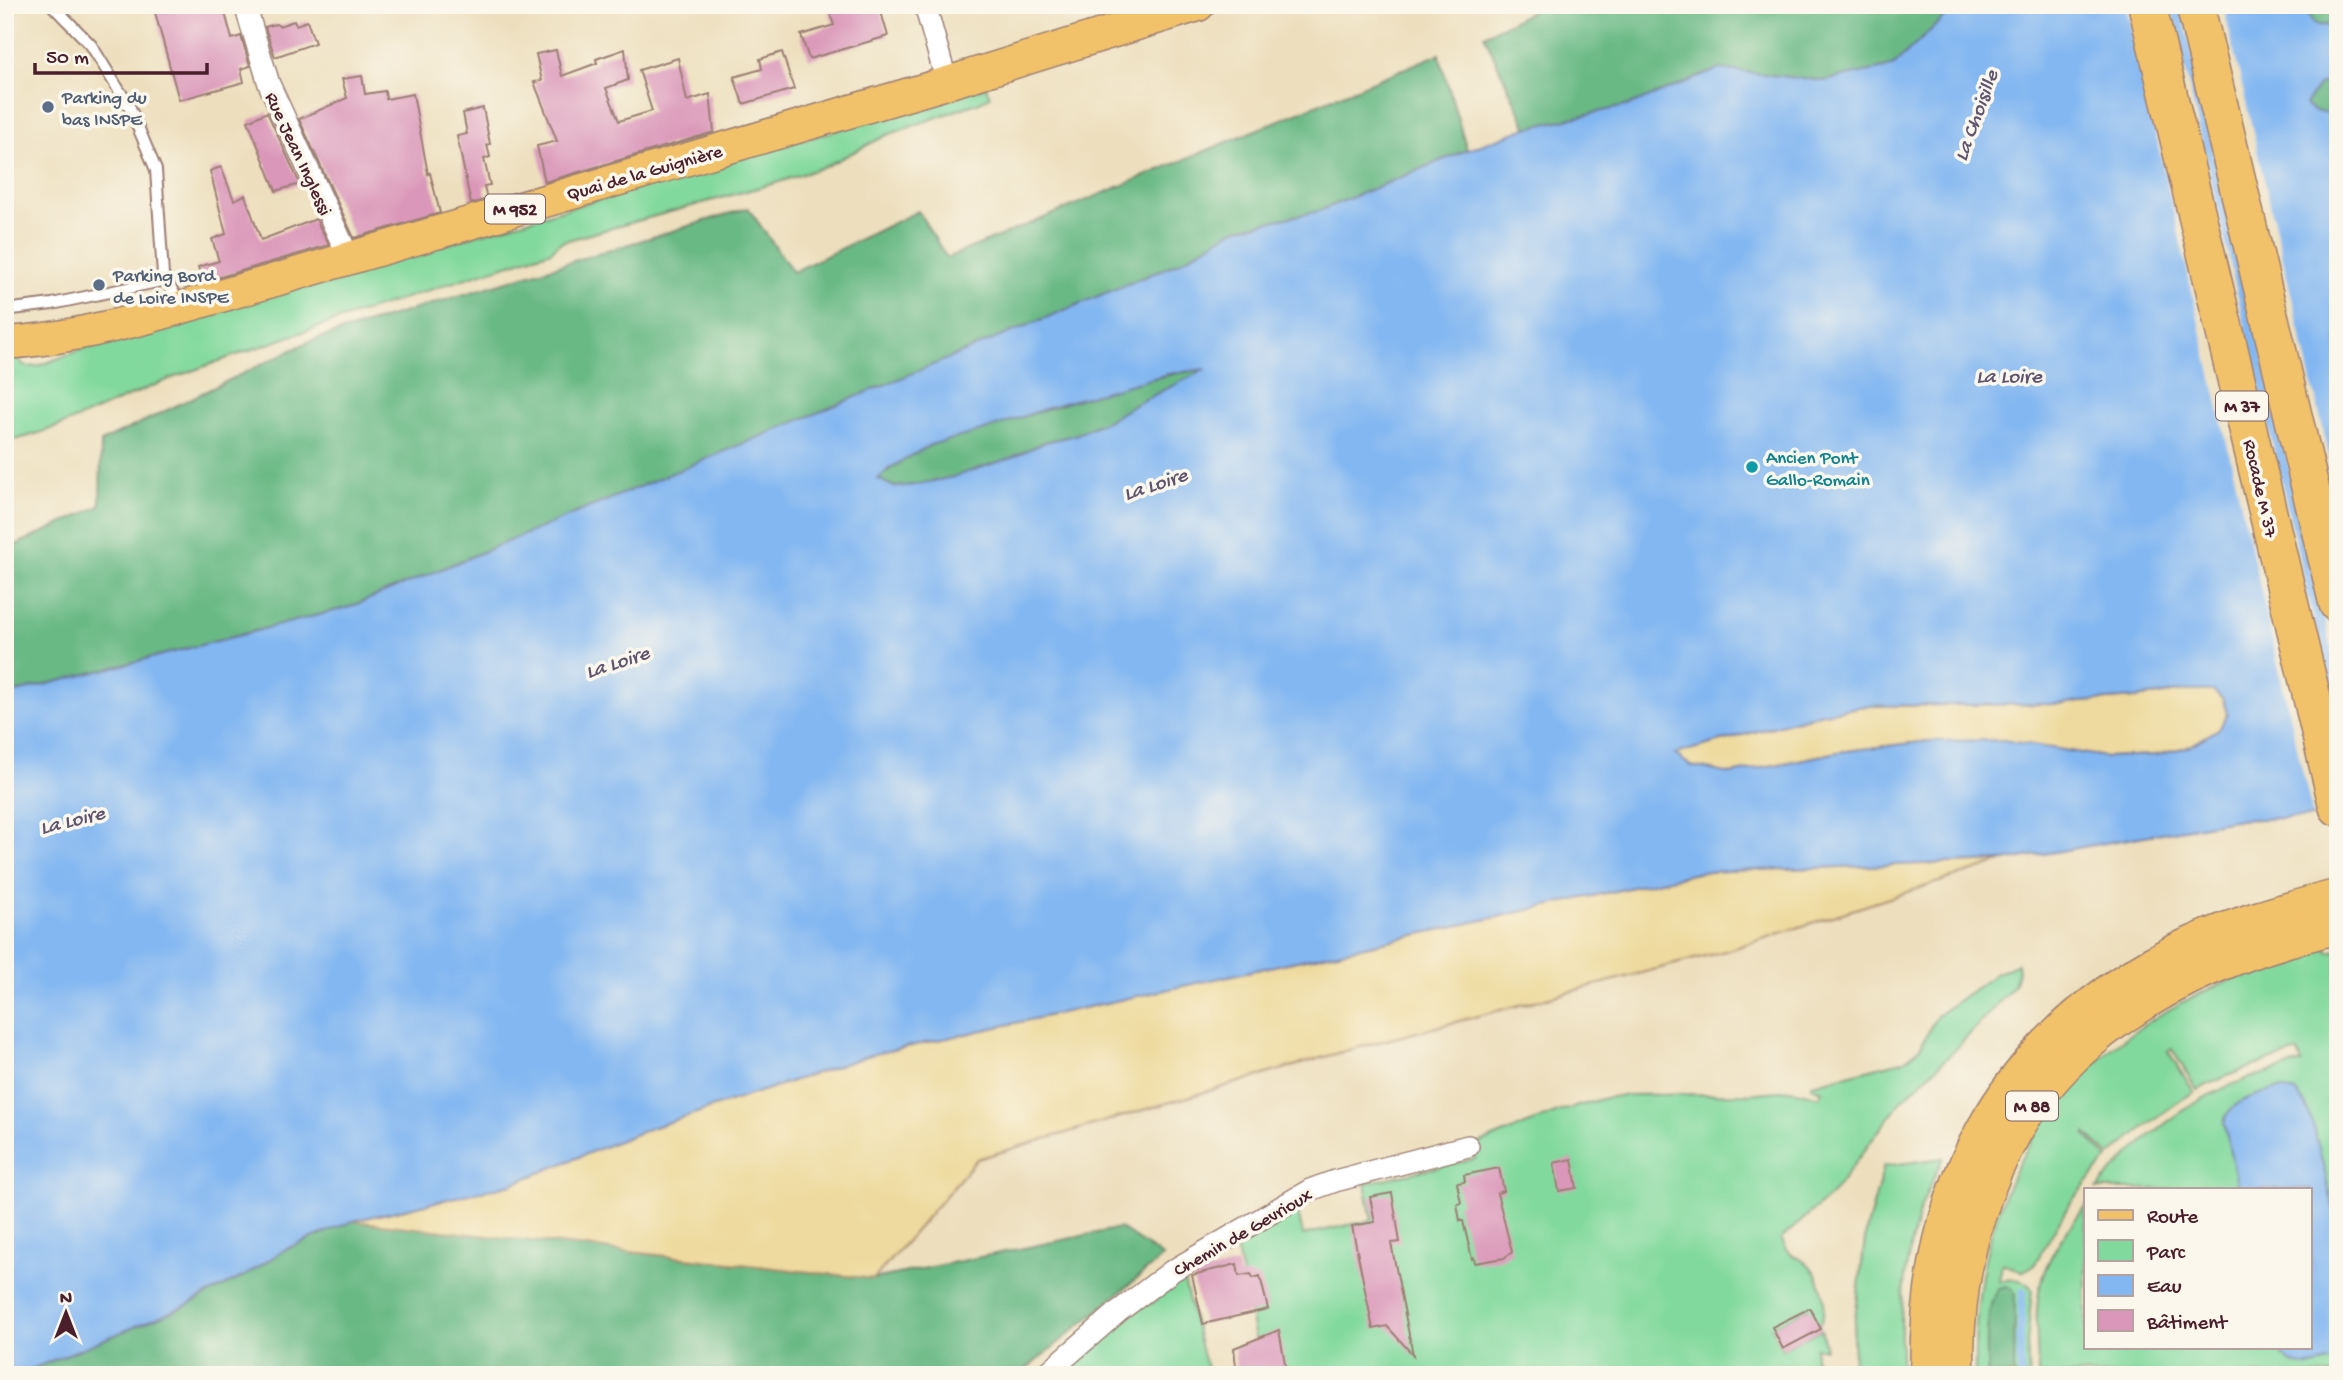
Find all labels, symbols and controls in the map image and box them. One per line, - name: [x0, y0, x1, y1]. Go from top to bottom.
- scale bar: [35, 32, 206, 76]
- text: 50 m: [46, 47, 89, 72]
- water label: La Choisille: [1950, 66, 2007, 165]
- place label: Parking du bas INSPE: [61, 88, 147, 133]
- street label: Rue Jean Inglessi: [258, 89, 335, 220]
- marker: Parking du bas INSPE: [40, 99, 56, 115]
- street label: Quai de la Guignière: [564, 141, 726, 208]
- road number: M 952: [485, 194, 545, 224]
- place label: Parking Bord de Loire INSPE: [112, 266, 230, 311]
- marker: Parking Bord de Loire INSPE: [91, 277, 107, 293]
- water label: La Loire: [1976, 366, 2043, 391]
- road number: M 37: [2216, 392, 2268, 420]
- street label: Rocade M 37: [2236, 438, 2281, 541]
- place label: Ancien Pont Gallo-Romain: [1766, 448, 1870, 493]
- marker: Ancien Pont Gallo-Romain: [1744, 459, 1760, 475]
- water label: La Loire: [1121, 464, 1192, 508]
- water label: La Loire: [583, 642, 654, 686]
- water label: La Loire: [38, 802, 109, 842]
- road number: M 88: [2006, 1092, 2058, 1120]
- street label: Chemin de Gevrioux: [1170, 1185, 1317, 1283]
- legend: [2084, 1188, 2312, 1348]
- text: Route: [2147, 1206, 2199, 1231]
- text: Parc: [2146, 1242, 2186, 1267]
- text: Eau: [2147, 1276, 2182, 1301]
- north arrow: [32, 1278, 102, 1348]
- text: N: [60, 1288, 72, 1311]
- text: Bâtiment: [2146, 1312, 2229, 1337]

